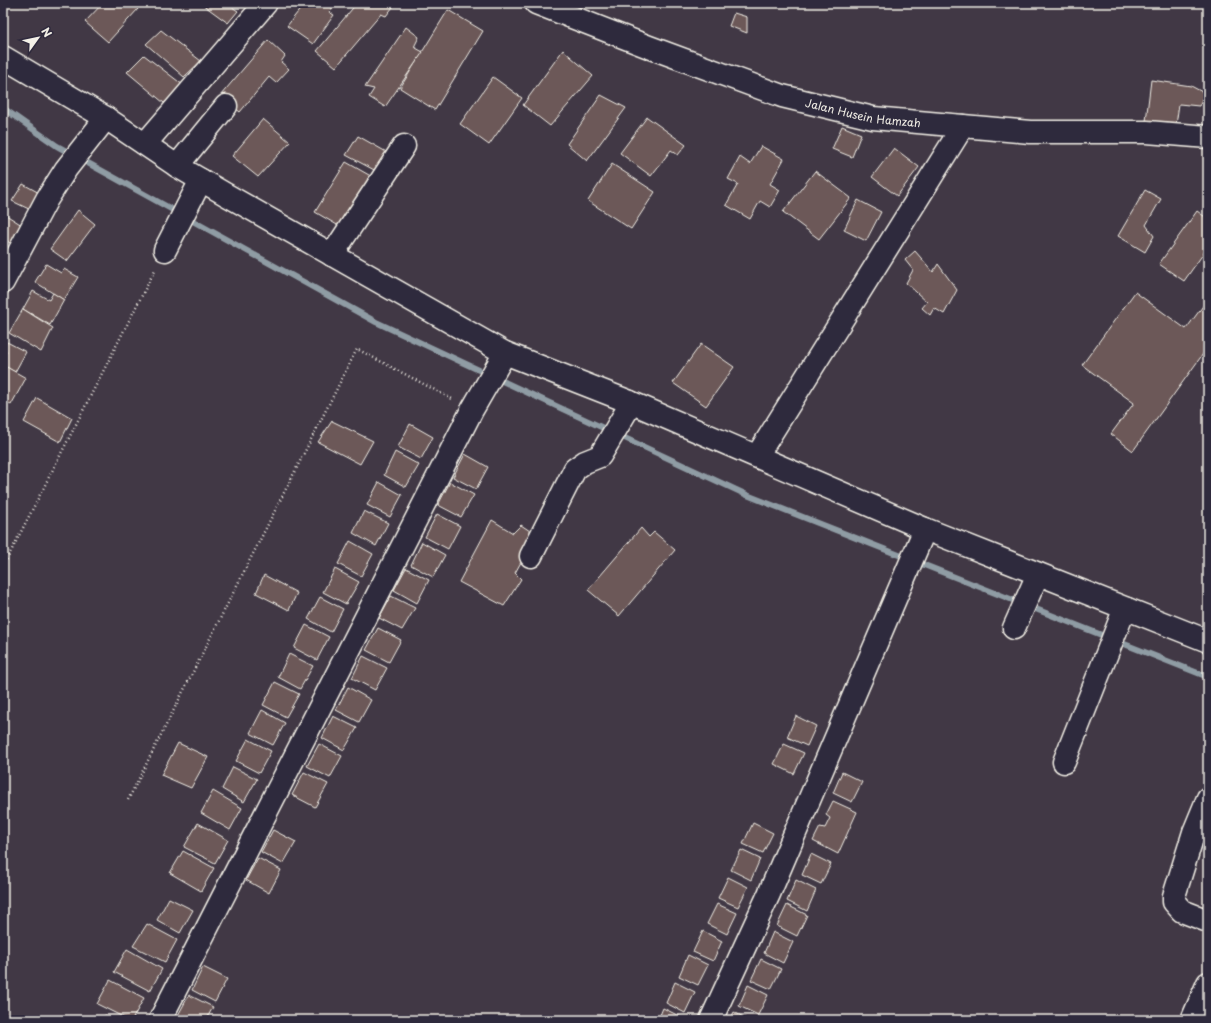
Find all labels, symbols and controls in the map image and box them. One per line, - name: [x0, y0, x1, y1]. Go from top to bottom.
- north arrow: [18, 18, 58, 58]
- text: N: [37, 24, 56, 41]
- street label: Jalan Husein Hamzah: [804, 93, 921, 131]

